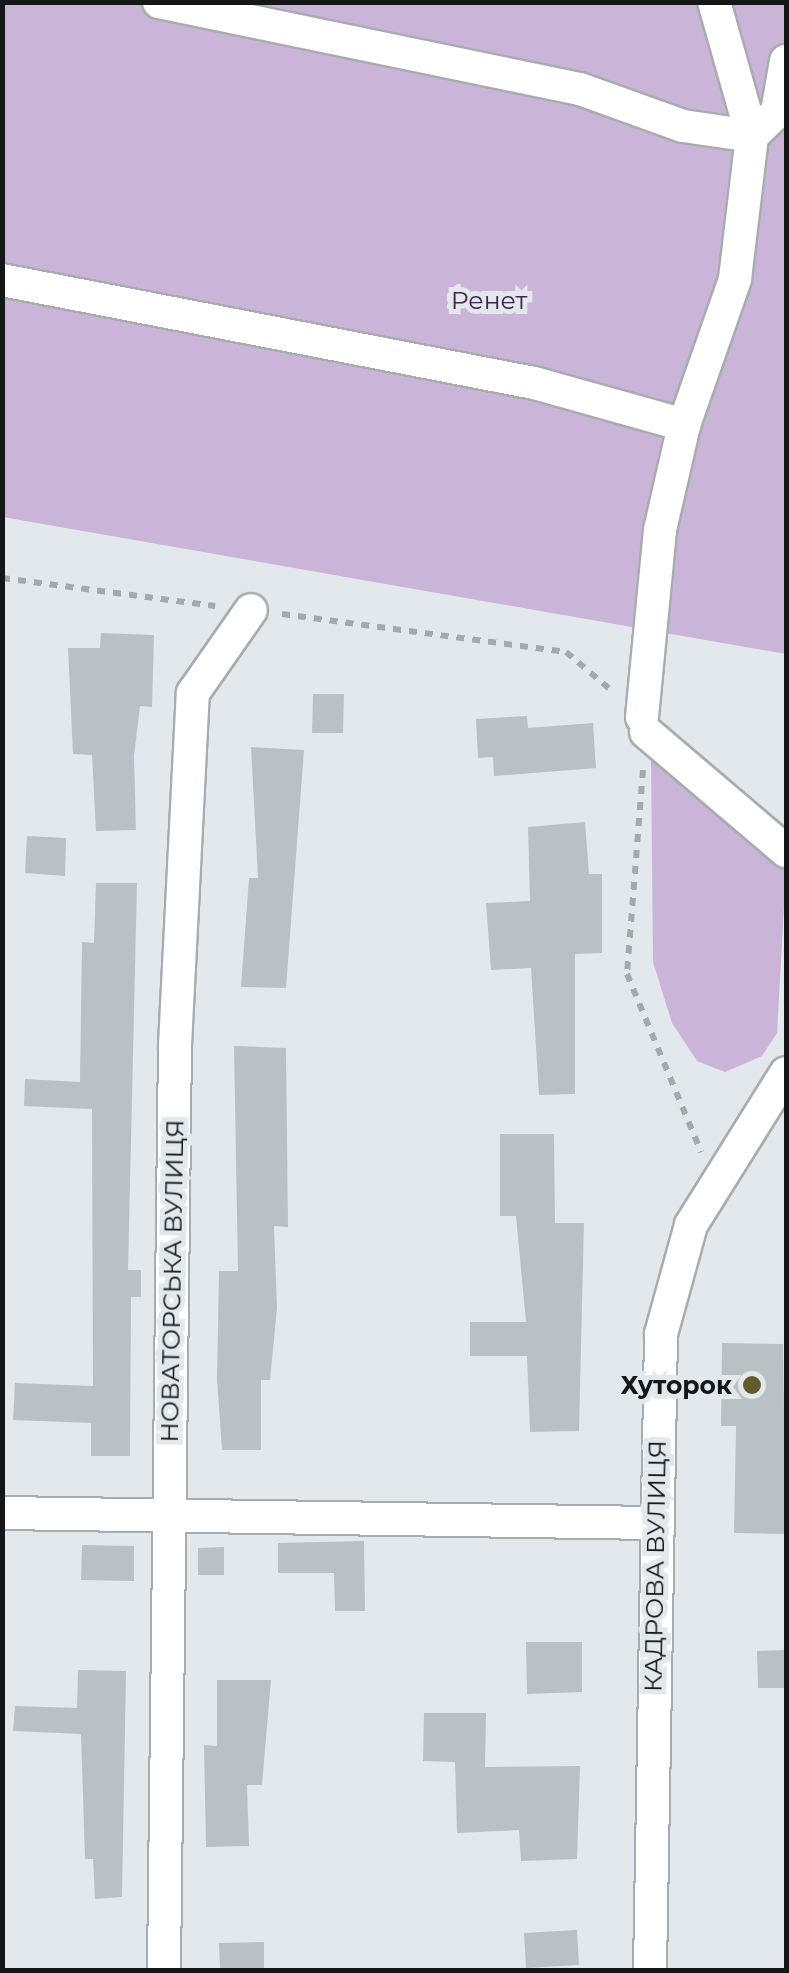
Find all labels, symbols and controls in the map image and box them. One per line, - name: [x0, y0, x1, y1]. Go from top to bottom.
- park label: Ренет: [451, 285, 527, 315]
- street label: НОВАТОРСЬКА ВУЛИЦЯ: [154, 1119, 190, 1443]
- place label: Хуторок: [620, 1370, 732, 1400]
- marker: Хуторок: [741, 1374, 763, 1396]
- street label: КАДРОВА ВУЛИЦЯ: [638, 1440, 672, 1692]

